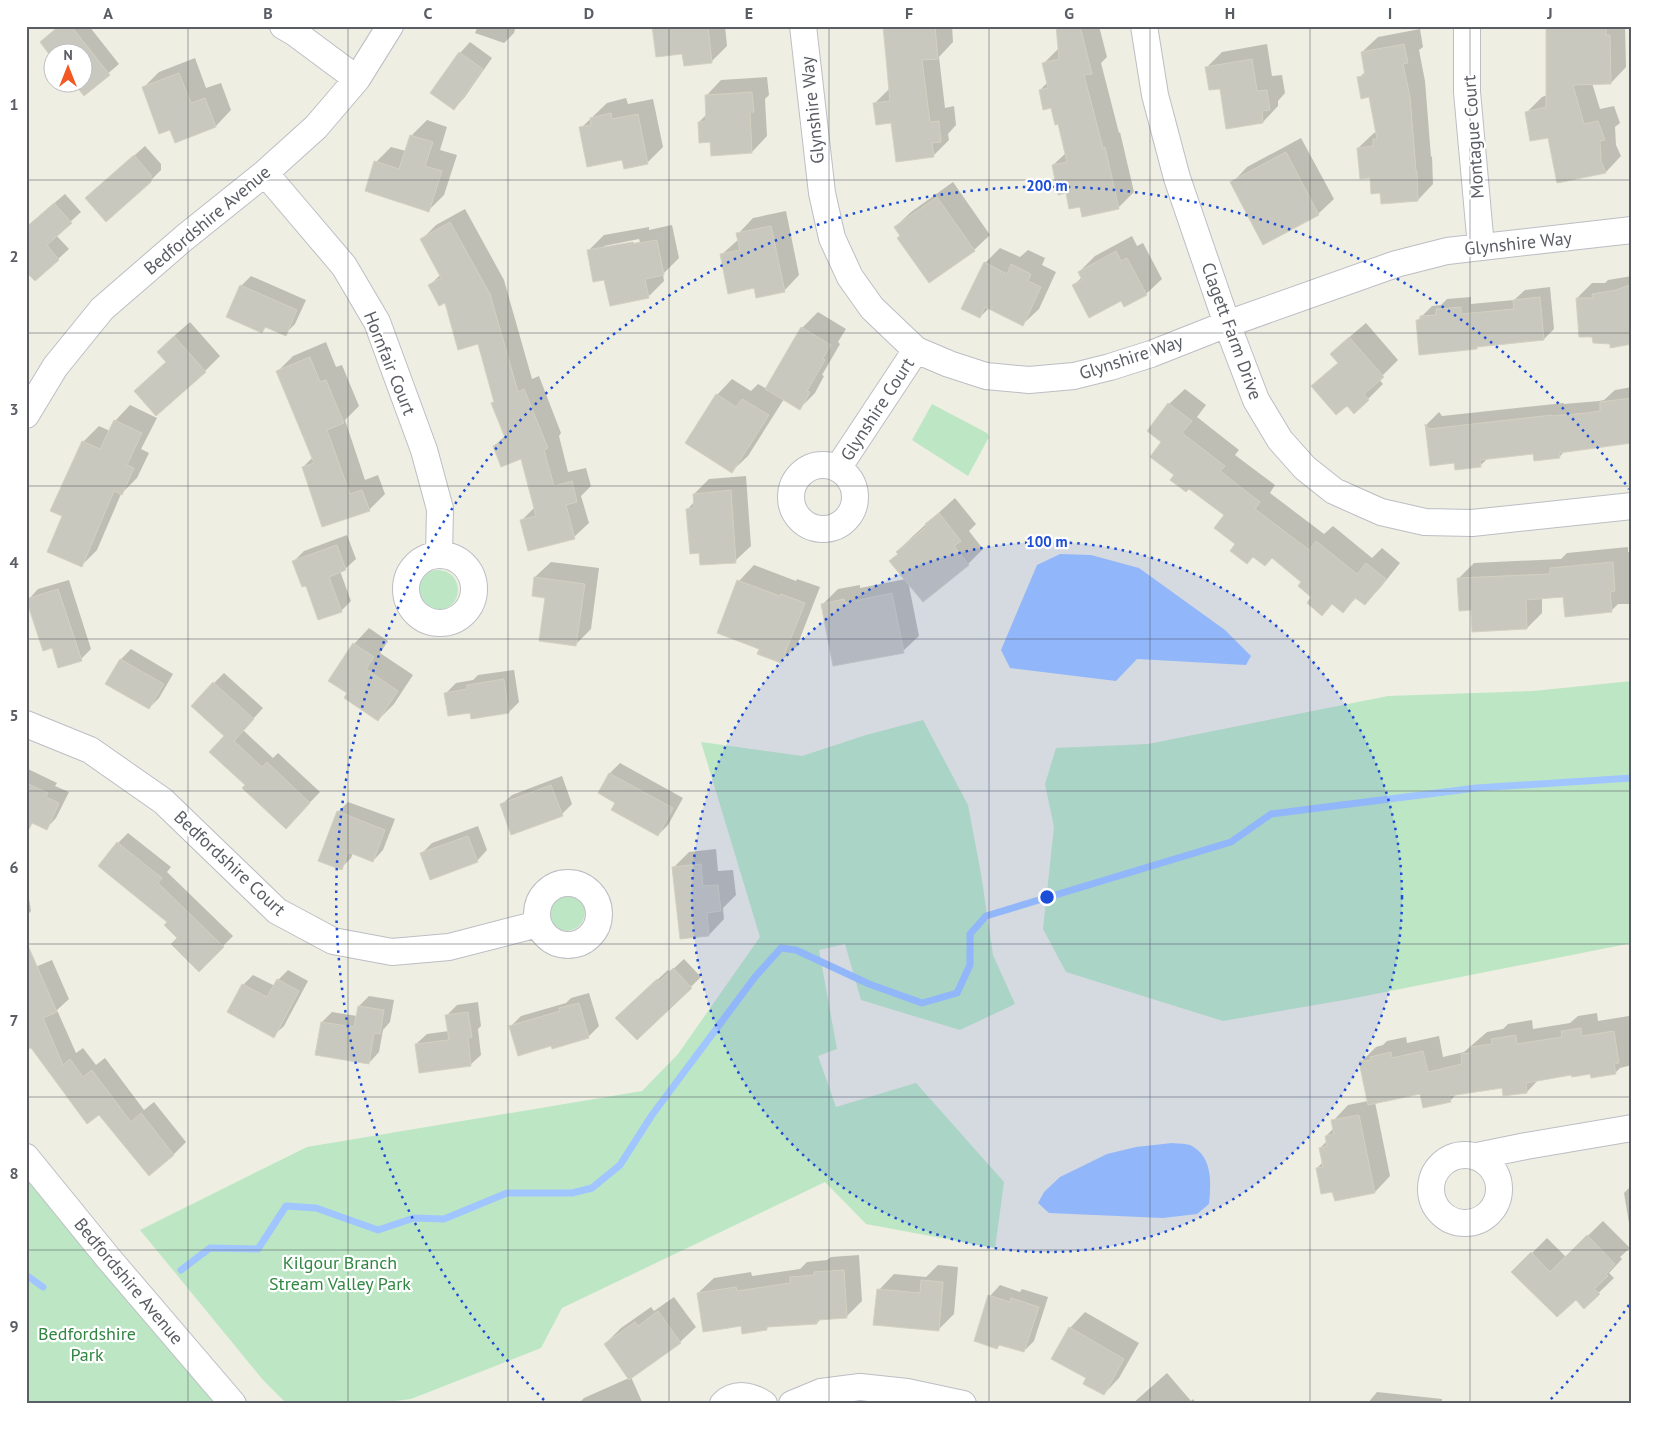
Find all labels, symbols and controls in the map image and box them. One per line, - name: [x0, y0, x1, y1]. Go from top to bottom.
- text: A: [103, 3, 113, 23]
- text: B: [263, 3, 273, 23]
- text: C: [424, 3, 433, 23]
- text: D: [584, 3, 594, 23]
- text: E: [745, 3, 753, 23]
- text: F: [905, 3, 913, 23]
- text: G: [1064, 3, 1074, 23]
- text: H: [1225, 3, 1235, 23]
- text: I: [1388, 3, 1392, 23]
- text: J: [1546, 3, 1553, 23]
- north arrow: [42, 42, 92, 92]
- text: N: [63, 46, 73, 64]
- street label: Glynshire Way: [795, 55, 829, 165]
- street label: Montague Court: [1457, 74, 1489, 200]
- text: 1: [9, 94, 19, 114]
- street label: Bedfordshire Avenue: [139, 160, 275, 280]
- text: 200 m: [1026, 176, 1068, 195]
- street label: Glynshire Way: [1463, 226, 1573, 260]
- text: 2: [9, 246, 19, 266]
- street label: Clagett Farm Drive: [1196, 259, 1268, 403]
- street label: Hornfair Court: [359, 308, 421, 418]
- street label: Glynshire Way: [1076, 329, 1186, 385]
- street label: Glynshire Court: [835, 353, 919, 465]
- text: 3: [9, 399, 19, 419]
- text: 100 m: [1026, 532, 1068, 551]
- text: 4: [9, 552, 19, 572]
- text: 5: [9, 705, 19, 725]
- street label: Bedfordshire Court: [169, 805, 291, 921]
- text: 6: [9, 857, 19, 877]
- centre of rings: [1038, 888, 1056, 906]
- text: 7: [9, 1010, 19, 1030]
- text: 8: [9, 1163, 19, 1183]
- street label: Bedfordshire Avenue: [69, 1213, 189, 1349]
- park label: Kilgour Branch Stream Valley Park: [269, 1251, 411, 1295]
- text: 9: [9, 1316, 19, 1336]
- park label: Bedfordshire Park: [38, 1322, 136, 1366]

